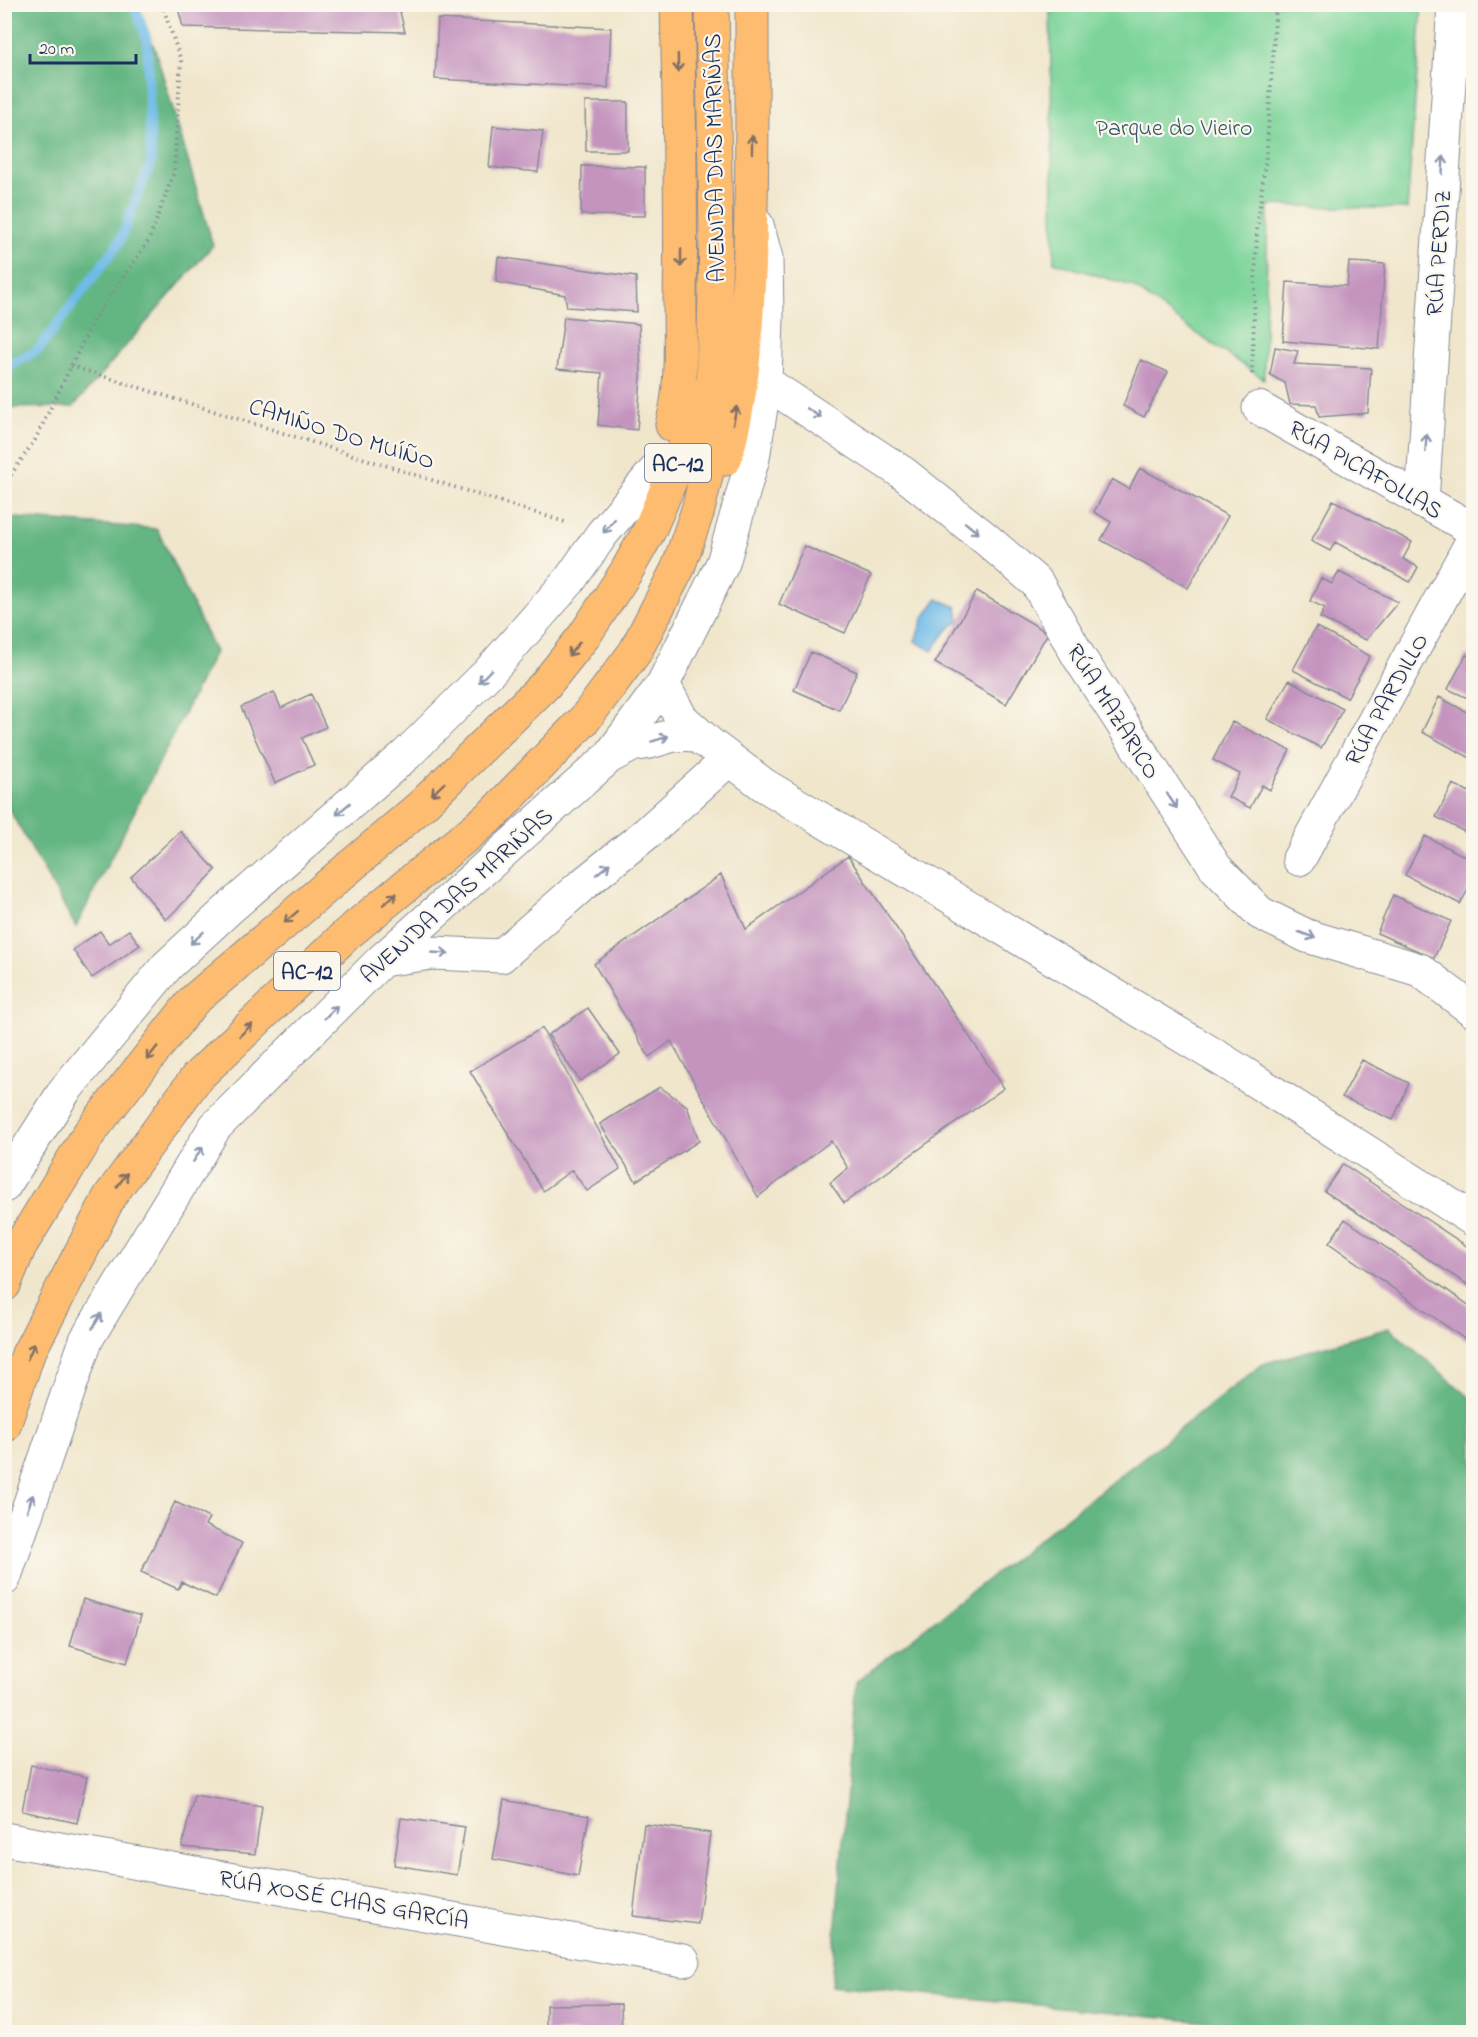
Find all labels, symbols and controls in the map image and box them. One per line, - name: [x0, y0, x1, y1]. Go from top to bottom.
- scale bar: [30, 27, 136, 65]
- street label: AVENIDA DAS MARIÑAS: [697, 33, 736, 283]
- text: 20 m: [39, 37, 74, 63]
- one-way arrow: [673, 52, 684, 72]
- park label: Parque do Vieiro: [1095, 112, 1253, 147]
- one-way arrow: [746, 134, 758, 154]
- one-way arrow: [1438, 155, 1449, 175]
- street label: RÚA PERDIZ: [1419, 189, 1462, 317]
- one-way arrow: [675, 247, 687, 267]
- street label: CAMIÑO DO MUÍÑO: [244, 390, 439, 480]
- one-way arrow: [730, 406, 741, 425]
- one-way arrow: [806, 407, 822, 419]
- street label: RÚA PICAFOLLAS: [1281, 413, 1448, 529]
- one-way arrow: [1420, 434, 1431, 454]
- road number: AC-12: [645, 444, 711, 482]
- one-way arrow: [602, 518, 616, 533]
- one-way arrow: [964, 521, 980, 534]
- street label: RÚA PARDILLO: [1337, 628, 1439, 773]
- street label: RÚA MAZARICO: [1056, 638, 1168, 787]
- one-way arrow: [567, 641, 580, 657]
- one-way arrow: [478, 668, 492, 683]
- one-way arrow: [650, 733, 669, 744]
- one-way arrow: [431, 782, 446, 796]
- one-way arrow: [1166, 793, 1178, 809]
- street label: AVENIDA DAS MARIÑAS: [353, 800, 562, 993]
- one-way arrow: [336, 802, 351, 816]
- one-way arrow: [595, 862, 611, 875]
- one-way arrow: [382, 892, 398, 905]
- one-way arrow: [284, 910, 299, 924]
- one-way arrow: [1298, 930, 1316, 941]
- one-way arrow: [190, 931, 205, 945]
- one-way arrow: [430, 948, 450, 959]
- road number: AC-12: [274, 952, 340, 990]
- one-way arrow: [323, 1004, 338, 1019]
- one-way arrow: [238, 1023, 253, 1037]
- one-way arrow: [146, 1045, 159, 1061]
- one-way arrow: [193, 1146, 205, 1163]
- one-way arrow: [116, 1172, 128, 1188]
- one-way arrow: [92, 1313, 104, 1330]
- one-way arrow: [25, 1343, 37, 1361]
- one-way arrow: [26, 1494, 37, 1513]
- street label: RÚA XOSÉ CHAS GARCÍA: [216, 1862, 471, 1941]

